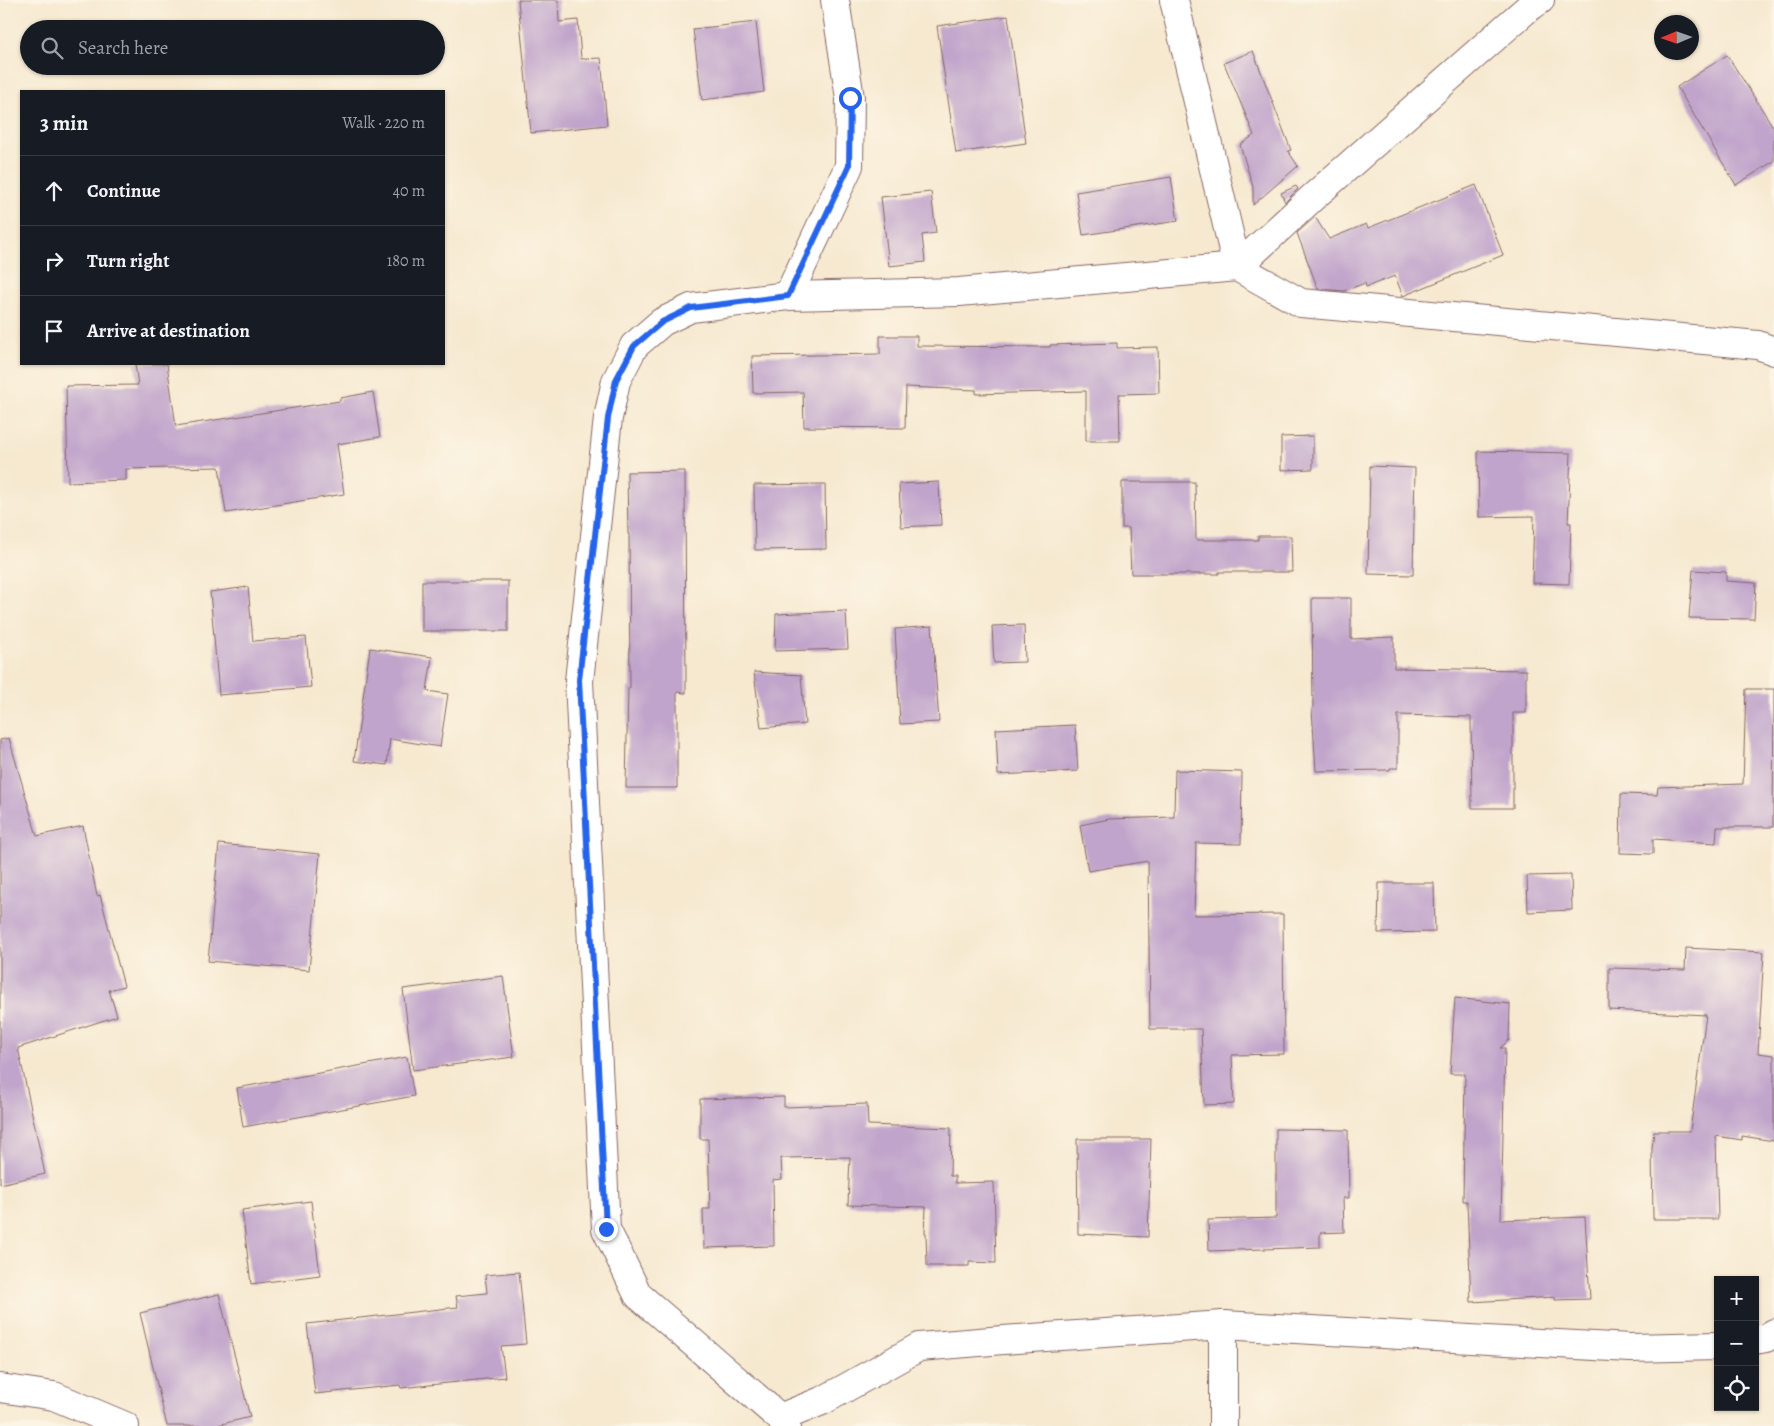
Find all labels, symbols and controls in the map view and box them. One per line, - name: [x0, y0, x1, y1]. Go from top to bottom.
- north arrow: [1654, 15, 1699, 60]
- search box: [20, 20, 445, 75]
- icon: search: [38, 34, 66, 62]
- text: Search here: [78, 35, 168, 61]
- route start: [839, 87, 862, 110]
- text: 3 min: [40, 109, 88, 137]
- text: Walk · 220 m: [342, 112, 425, 134]
- icon: ahead: [40, 177, 68, 205]
- text: Continue: [87, 178, 161, 204]
- text: 40 m: [393, 180, 425, 202]
- icon: right: [40, 247, 68, 275]
- text: Turn right: [87, 248, 169, 274]
- text: 180 m: [387, 250, 425, 272]
- icon: arrive: [40, 317, 68, 345]
- text: Arrive at destination: [87, 318, 250, 344]
- route end: [595, 1218, 618, 1241]
- map controls: [1714, 1276, 1759, 1411]
- button: +: [1714, 1276, 1759, 1321]
- button: −: [1714, 1321, 1759, 1366]
- button: locate: [1714, 1366, 1759, 1411]

